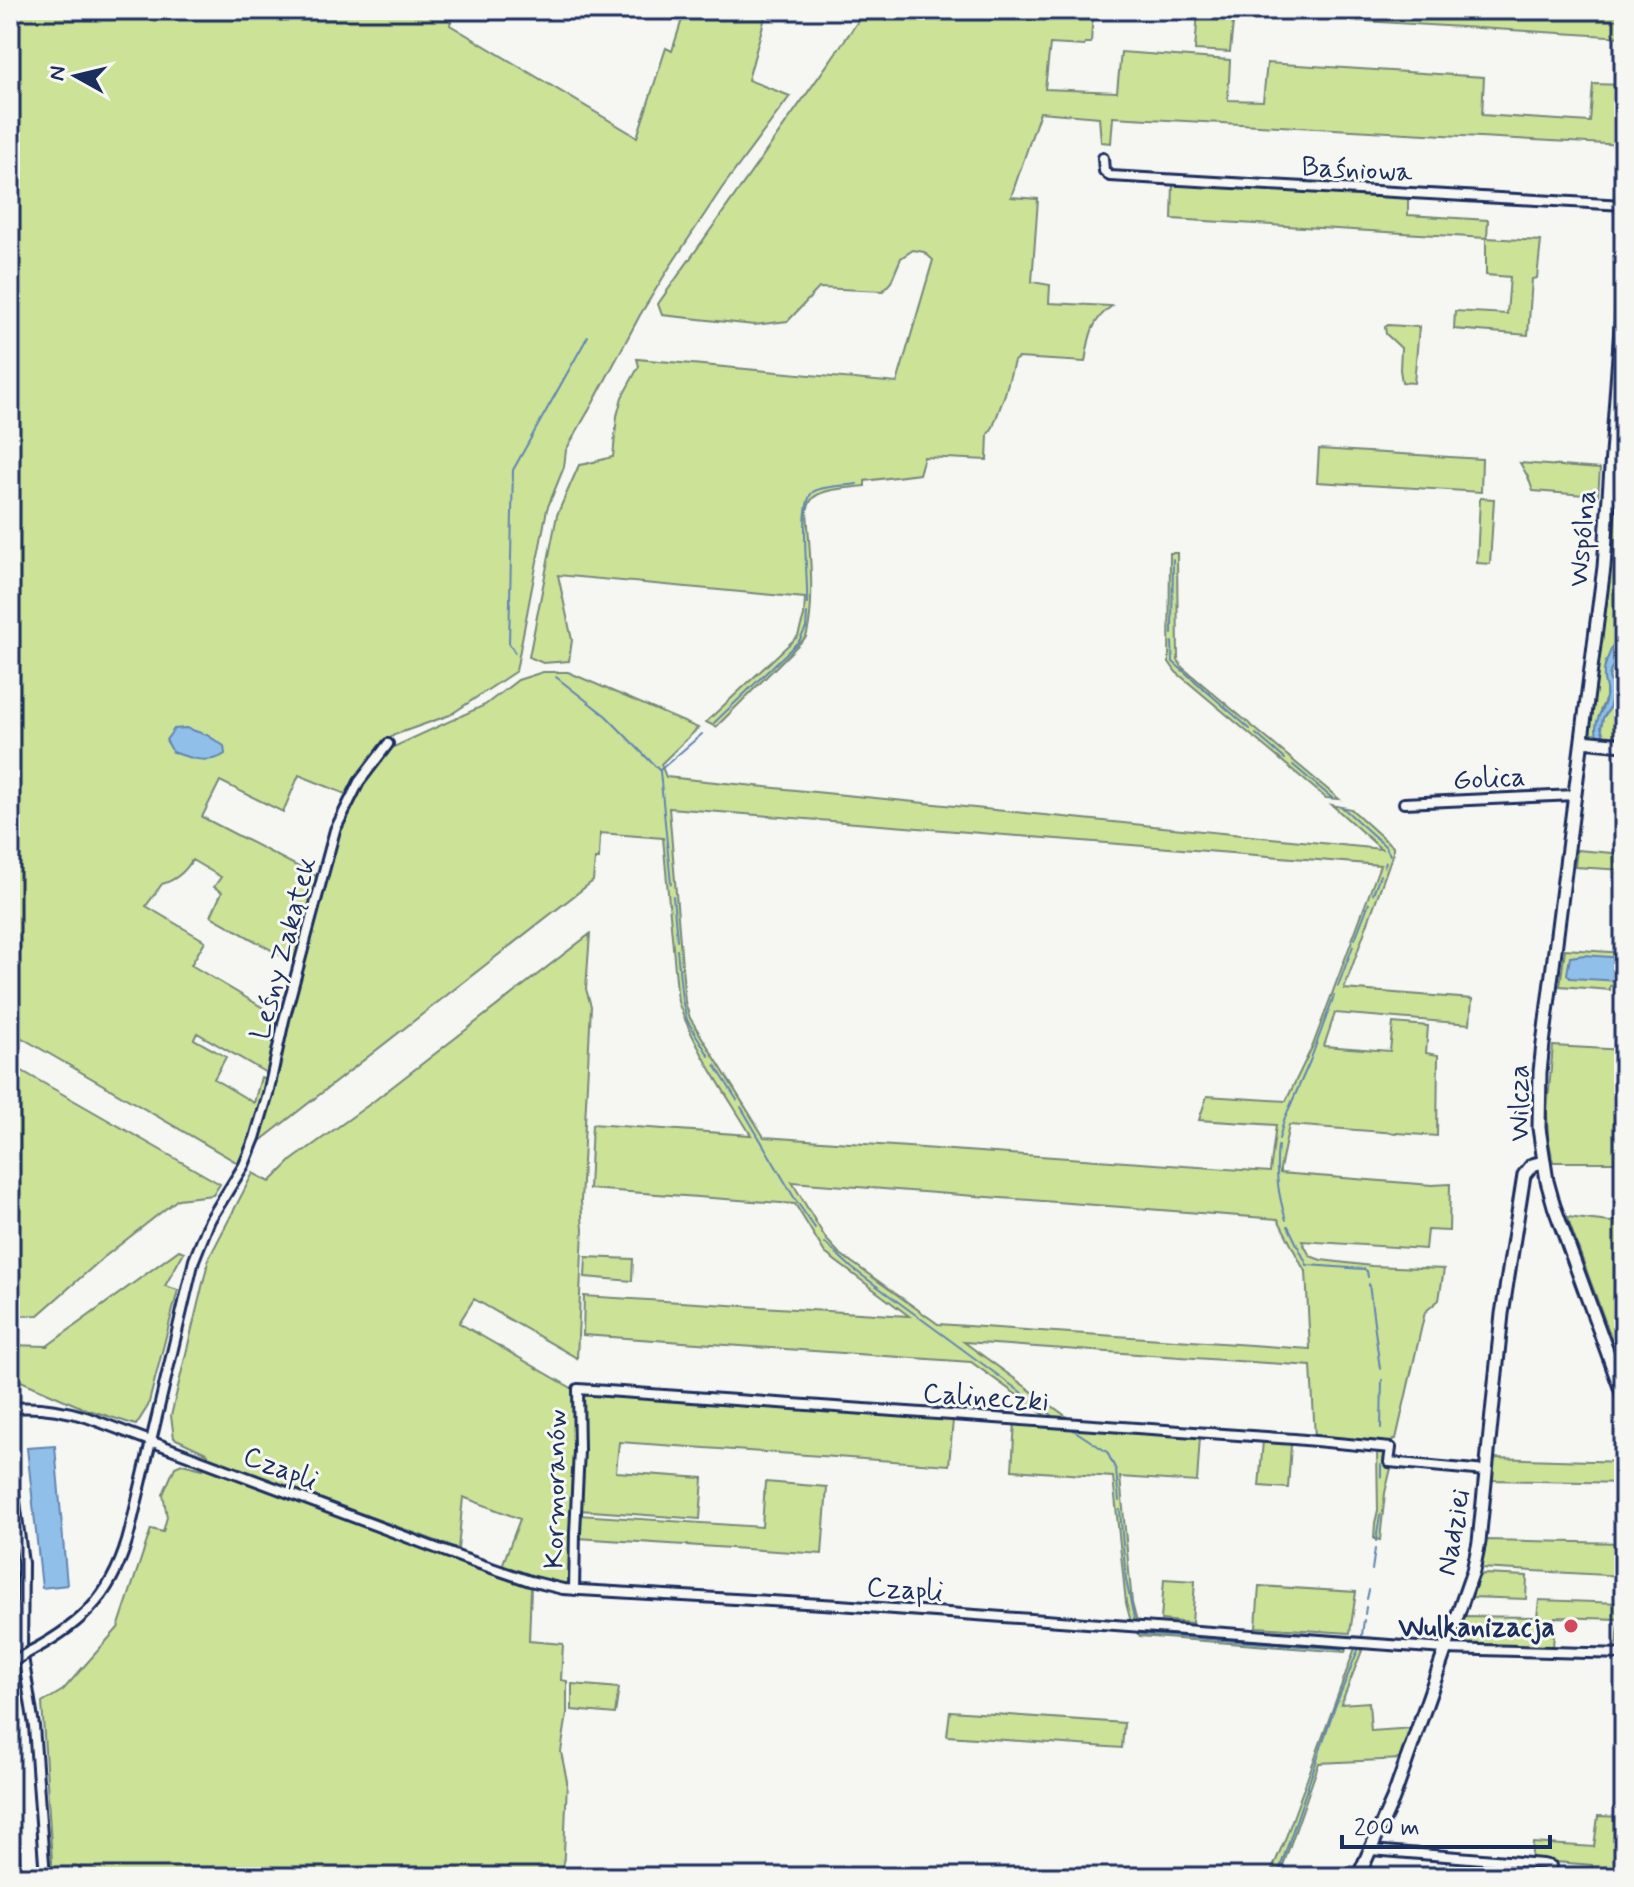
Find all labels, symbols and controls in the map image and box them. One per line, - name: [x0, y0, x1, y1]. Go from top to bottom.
- north arrow: [36, 36, 116, 116]
- text: N: [43, 64, 73, 83]
- street label: Baśniowa: [1300, 149, 1414, 192]
- street label: Wspólna: [1561, 488, 1606, 589]
- street label: Golica: [1452, 759, 1526, 800]
- street label: Leśny Zakątek: [242, 853, 327, 1044]
- street label: Wilcza: [1502, 1064, 1539, 1142]
- street label: Calineczki: [922, 1376, 1050, 1421]
- street label: Kormoranów: [537, 1409, 576, 1569]
- street label: Czapli: [238, 1438, 323, 1500]
- street label: Nadziei: [1429, 1486, 1480, 1579]
- street label: Czapli: [865, 1569, 944, 1612]
- place label: Wulkanizacja: [1398, 1610, 1555, 1647]
- marker: Wulkanizacja: [1562, 1617, 1580, 1635]
- scale bar: [1342, 1799, 1550, 1849]
- text: 200 m: [1354, 1813, 1420, 1844]

